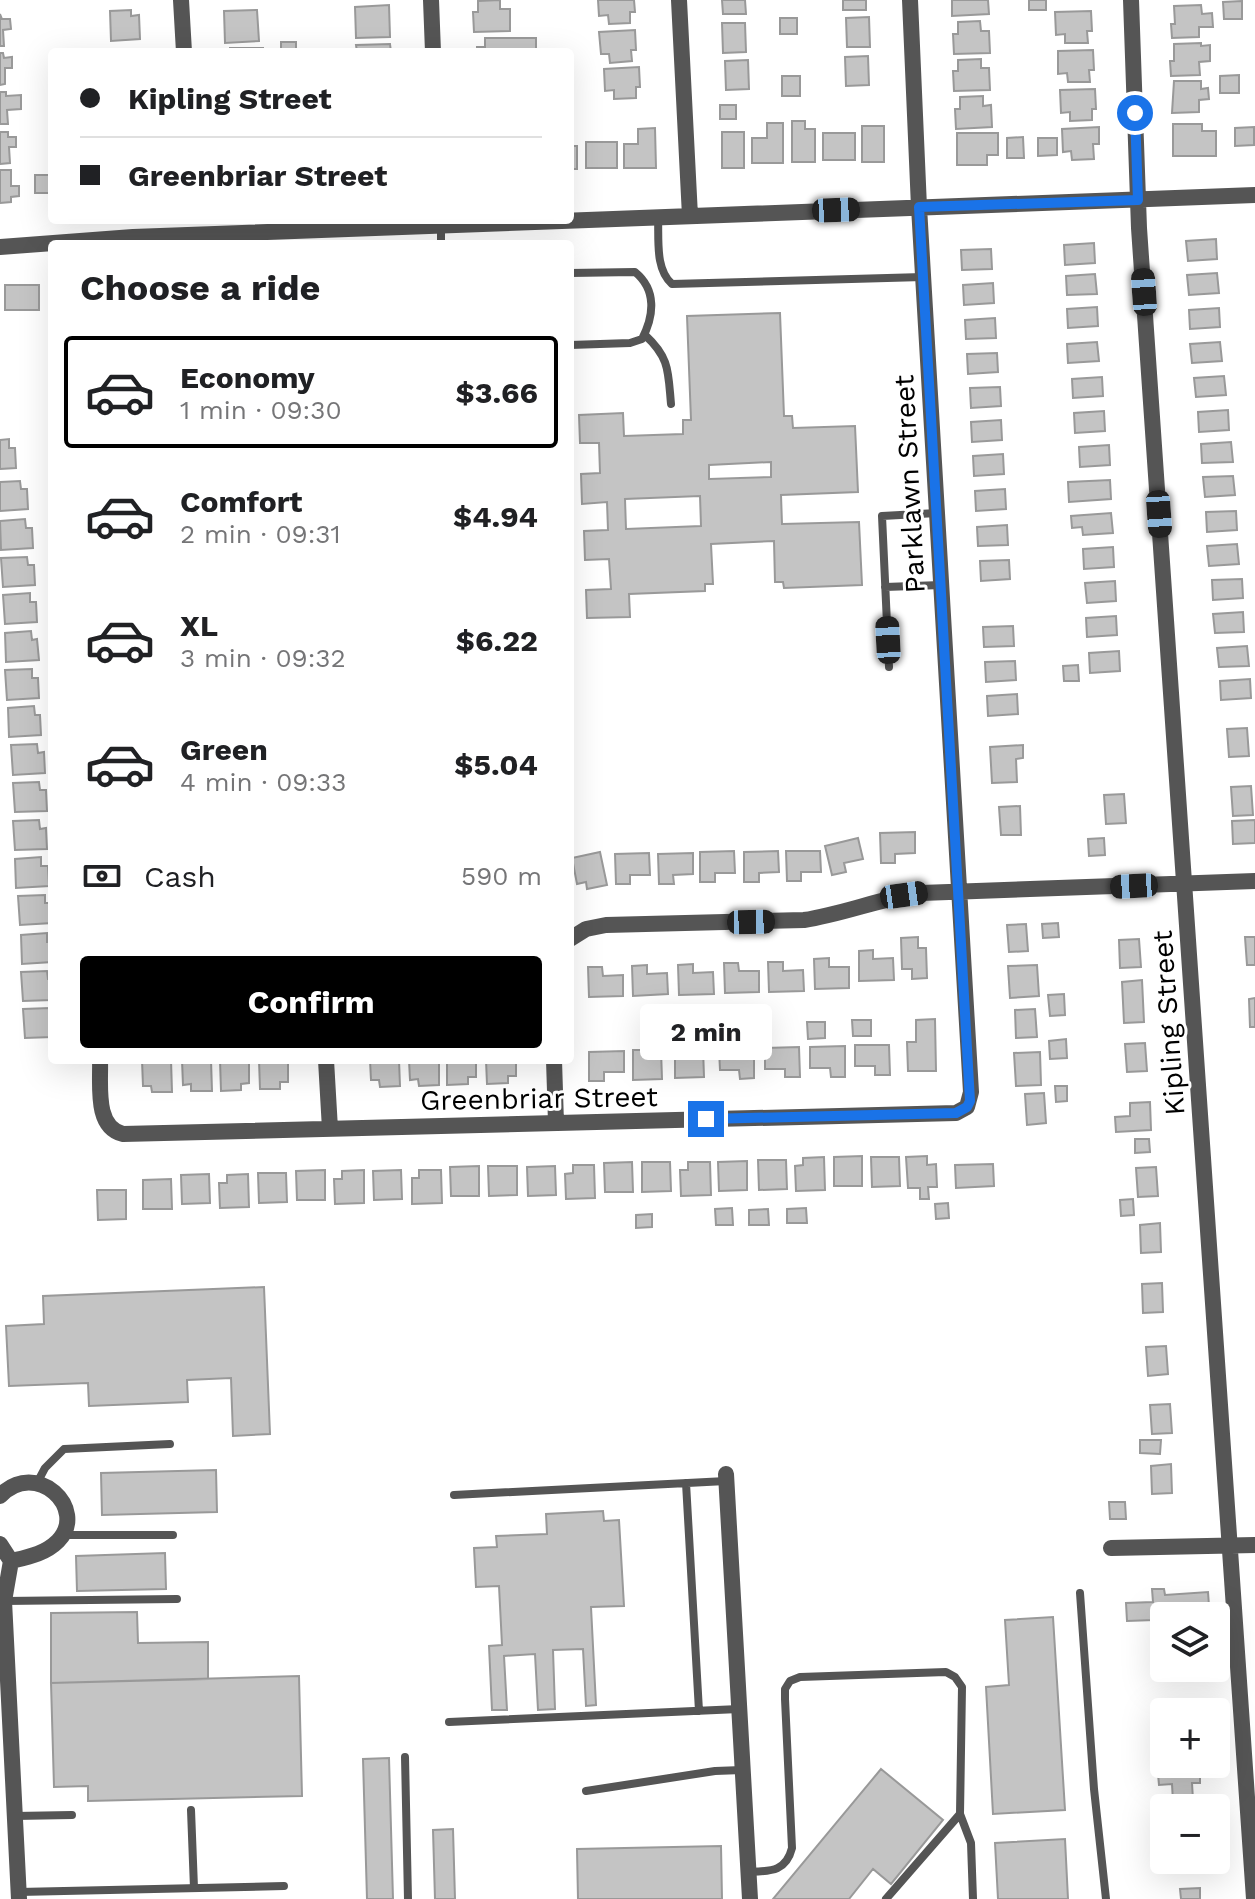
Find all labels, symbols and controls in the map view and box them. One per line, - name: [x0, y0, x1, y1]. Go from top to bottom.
- text: Kipling Street: [128, 81, 332, 116]
- route start: [1117, 95, 1153, 131]
- text: Greenbriar Street: [128, 158, 387, 193]
- car: [812, 197, 860, 223]
- text: Choose a ride: [80, 267, 320, 309]
- car: [1130, 267, 1158, 317]
- icon: car: [84, 356, 156, 428]
- text: Economy: [180, 360, 315, 395]
- street label: Parklawn Street: [887, 374, 932, 594]
- text: $3.66: [456, 375, 538, 410]
- text: 1 min · 09:30: [180, 395, 342, 425]
- icon: car: [84, 480, 156, 552]
- text: Comfort: [180, 484, 302, 519]
- car: [1145, 489, 1173, 539]
- text: $4.94: [453, 499, 538, 534]
- text: 2 min · 09:31: [180, 519, 341, 549]
- icon: car: [84, 604, 156, 676]
- text: XL: [180, 608, 218, 643]
- car: [875, 615, 901, 665]
- text: $6.22: [456, 623, 538, 658]
- text: 3 min · 09:32: [180, 643, 346, 673]
- icon: car: [84, 728, 156, 800]
- text: Green: [180, 732, 268, 767]
- text: $5.04: [454, 747, 538, 782]
- text: 4 min · 09:33: [180, 767, 346, 797]
- icon: cash: [80, 854, 124, 898]
- text: Cash: [144, 859, 216, 894]
- text: 590 m: [461, 861, 542, 891]
- car: [1109, 873, 1159, 899]
- car: [879, 880, 929, 910]
- car: [727, 910, 775, 934]
- street label: Kipling Street: [1146, 929, 1191, 1117]
- button: Confirm: [80, 956, 542, 1048]
- callout: 2 min: [640, 1003, 772, 1059]
- text: 2 min: [670, 1017, 742, 1047]
- street label: Greenbriar Street: [420, 1080, 658, 1117]
- route end: [688, 1101, 724, 1137]
- map controls: [1150, 1602, 1230, 1874]
- button: layers: [1150, 1602, 1230, 1682]
- button: +: [1150, 1698, 1230, 1778]
- button: −: [1150, 1794, 1230, 1874]

